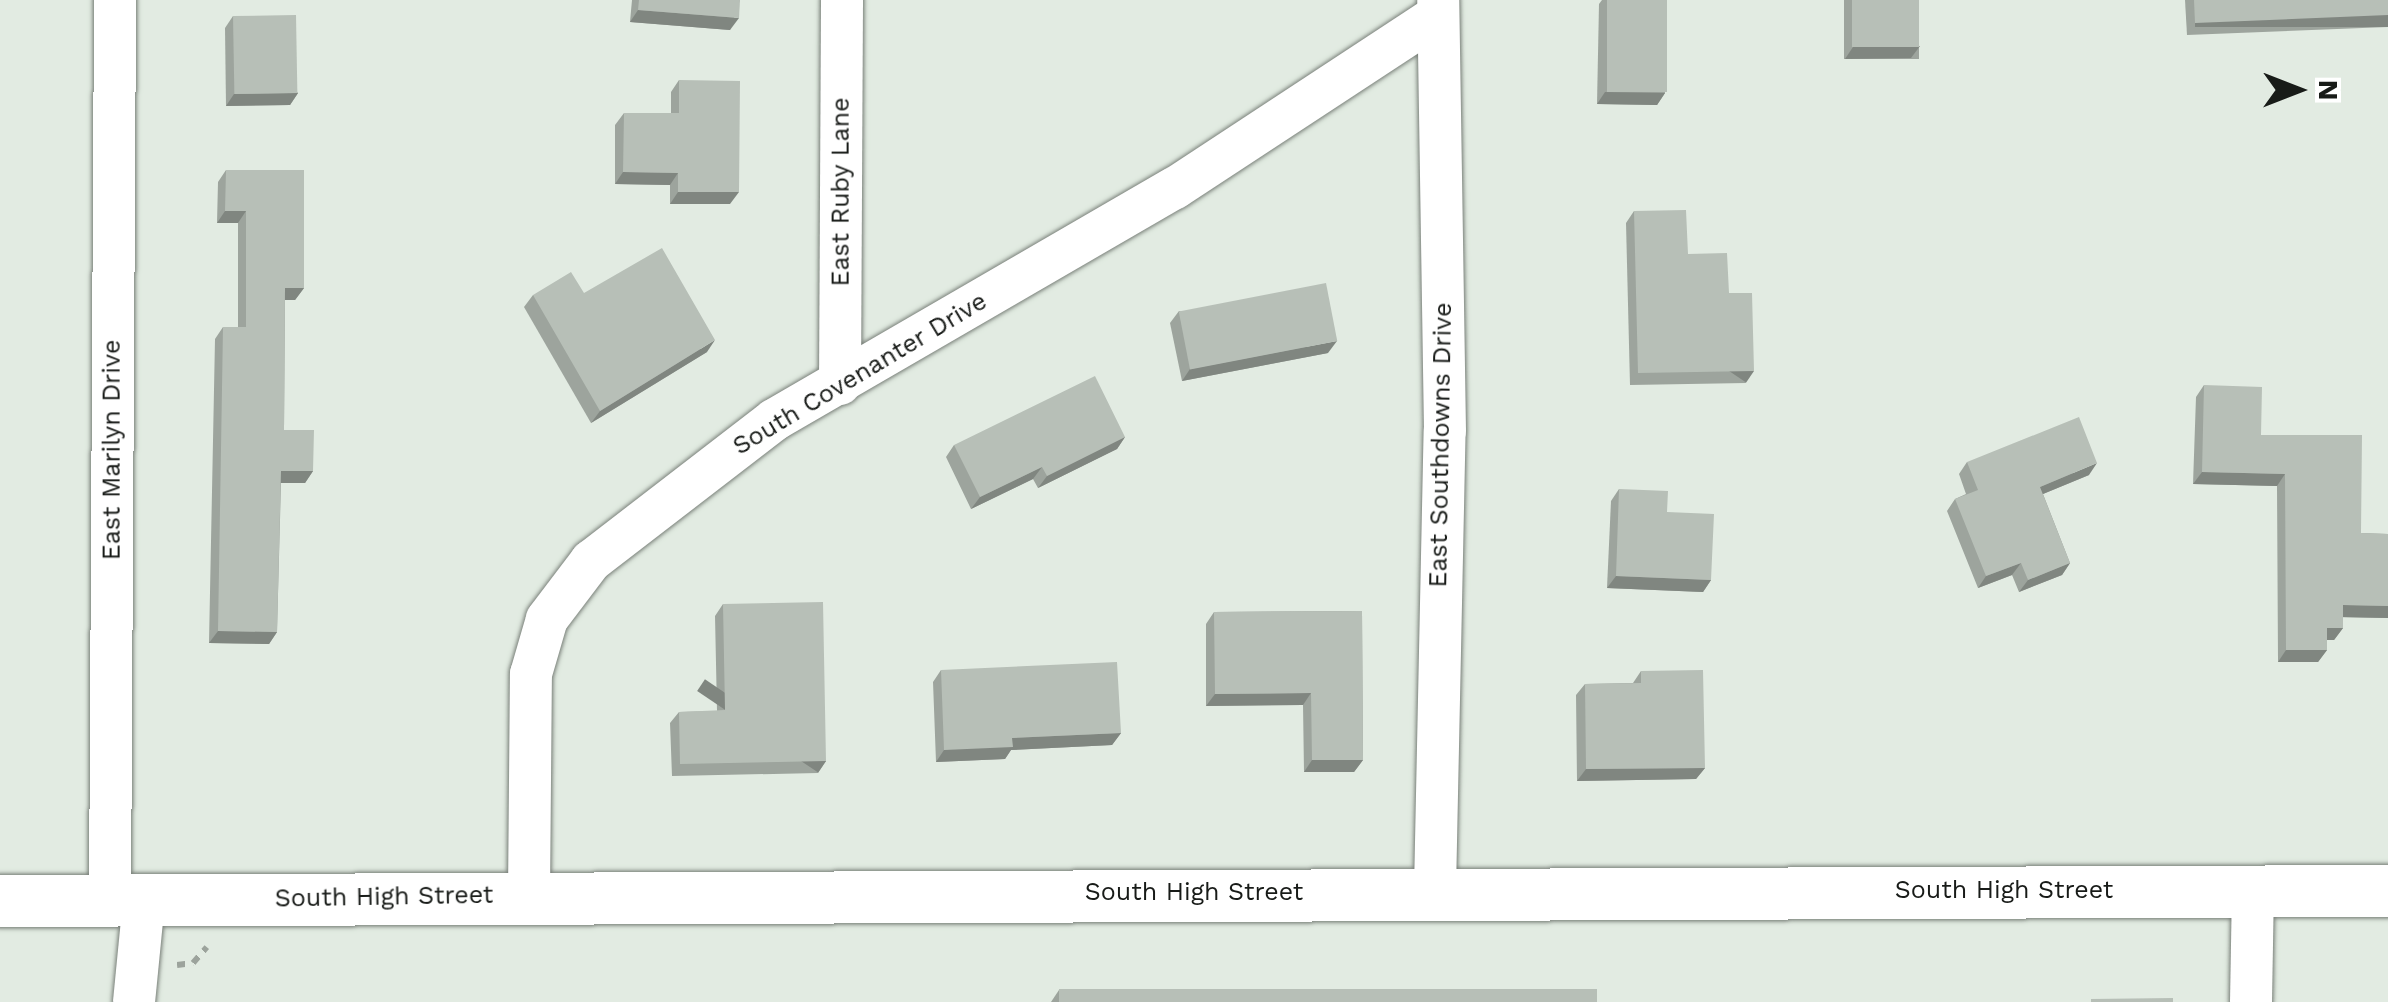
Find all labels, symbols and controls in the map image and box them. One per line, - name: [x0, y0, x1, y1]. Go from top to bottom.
- north arrow: [2248, 40, 2348, 140]
- text: N: [2312, 80, 2345, 100]
- street label: East Ruby Lane: [826, 97, 856, 287]
- street label: South Covenanter Drive: [727, 286, 993, 462]
- street label: East Southdowns Drive: [1424, 302, 1458, 588]
- street label: East Marilyn Drive: [97, 340, 127, 560]
- street label: South High Street: [1895, 875, 2113, 905]
- street label: South High Street: [1085, 877, 1303, 907]
- street label: South High Street: [275, 880, 493, 914]

